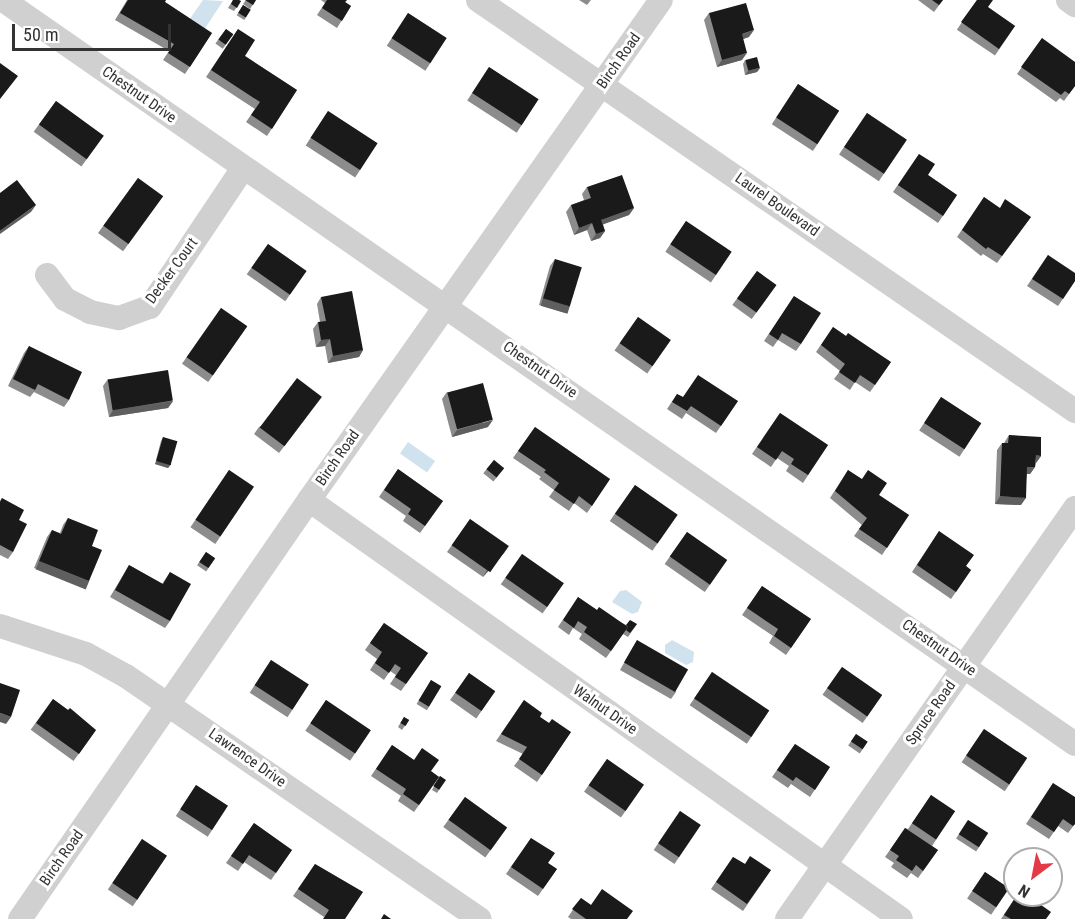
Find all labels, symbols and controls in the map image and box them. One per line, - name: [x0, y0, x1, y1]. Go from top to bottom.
- scale bar: [15, 12, 174, 50]
- text: 50 m: [23, 24, 58, 45]
- street label: Birch Road: [593, 30, 645, 92]
- street label: Chestnut Drive: [98, 63, 180, 127]
- street label: Laurel Boulevard: [731, 169, 823, 241]
- street label: Decker Court: [142, 235, 202, 307]
- street label: Chestnut Drive: [499, 338, 581, 402]
- street label: Birch Road: [312, 427, 364, 489]
- street label: Chestnut Drive: [898, 616, 980, 680]
- street label: Spruce Road: [902, 677, 960, 749]
- street label: Walnut Drive: [569, 681, 641, 739]
- street label: Lawrence Drive: [205, 725, 289, 791]
- street label: Birch Road: [36, 827, 88, 889]
- north arrow: [1003, 847, 1063, 907]
- text: N: [1015, 880, 1033, 902]

